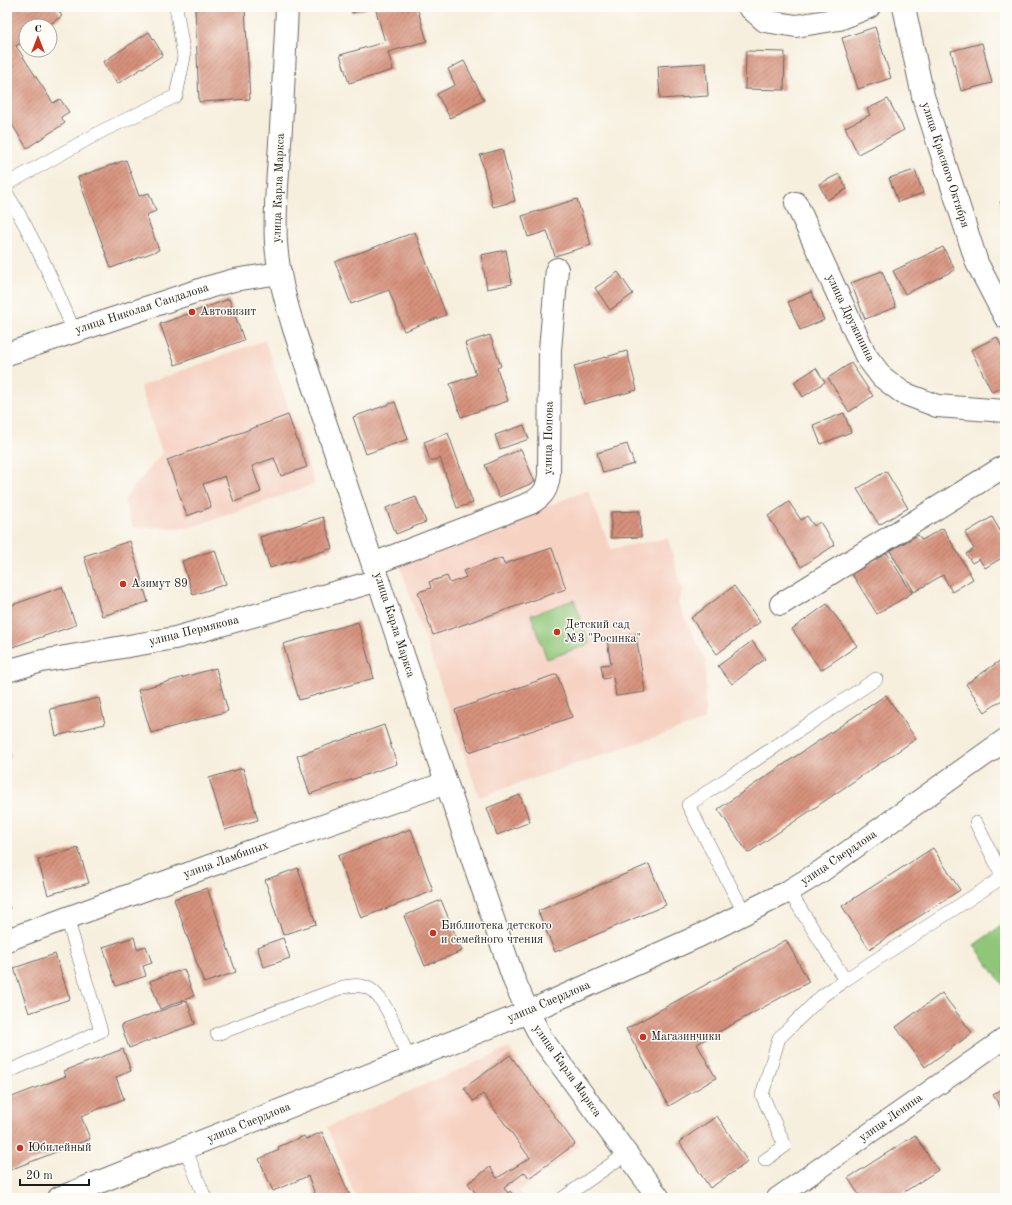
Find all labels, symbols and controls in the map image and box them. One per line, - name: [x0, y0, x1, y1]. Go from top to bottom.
- north arrow: [18, 18, 58, 58]
- text: С: [34, 24, 42, 35]
- street label: улица Красного Октября: [919, 101, 971, 229]
- street label: улица Карла Маркса: [271, 133, 287, 243]
- street label: улица Дружинина: [824, 272, 876, 364]
- street label: улица Николая Сандалова: [74, 282, 210, 336]
- place label: Автовизит: [200, 306, 256, 318]
- marker: Автовизит: [187, 307, 197, 317]
- street label: улица Попова: [542, 401, 556, 475]
- street label: улица Карла Маркса: [371, 571, 417, 679]
- place label: Азимут 89: [131, 578, 188, 590]
- marker: Азимут 89: [118, 579, 128, 589]
- street label: улица Пермякова: [148, 614, 240, 648]
- place label: Детский сад №3 "Росинка": [565, 619, 641, 645]
- marker: Детский сад №3 "Росинка": [552, 627, 562, 637]
- street label: улица Свердлова: [799, 828, 879, 888]
- street label: улица Ламбиных: [182, 839, 270, 881]
- place label: Библиотека детского и семейного чтения: [441, 920, 552, 946]
- marker: Библиотека детского и семейного чтения: [428, 928, 438, 938]
- street label: улица Свердлова: [506, 979, 592, 1025]
- street label: улица Карла Маркса: [531, 1023, 603, 1119]
- place label: Магазинчики: [651, 1031, 721, 1043]
- marker: Магазинчики: [638, 1032, 648, 1042]
- street label: улица Ленина: [857, 1092, 925, 1144]
- street label: улица Свердлова: [206, 1101, 292, 1145]
- place label: Юбилейный: [28, 1142, 91, 1154]
- marker: Юбилейный: [15, 1143, 25, 1153]
- scale bar: [20, 1161, 89, 1187]
- text: 20 m: [26, 1170, 53, 1182]

